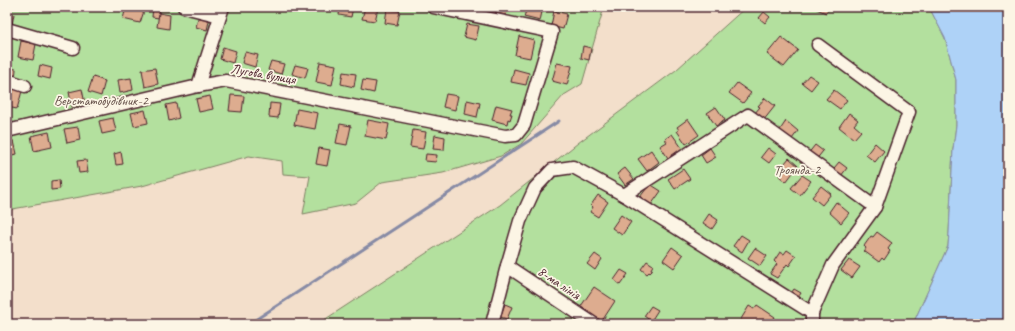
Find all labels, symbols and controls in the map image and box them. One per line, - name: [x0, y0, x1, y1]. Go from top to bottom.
- street label: Лугова вулиця: [229, 60, 298, 88]
- park label: Верстатобудівник-2: [54, 92, 150, 109]
- park label: Троянда-2: [774, 161, 822, 178]
- street label: 8-ма лінія: [534, 263, 584, 304]

